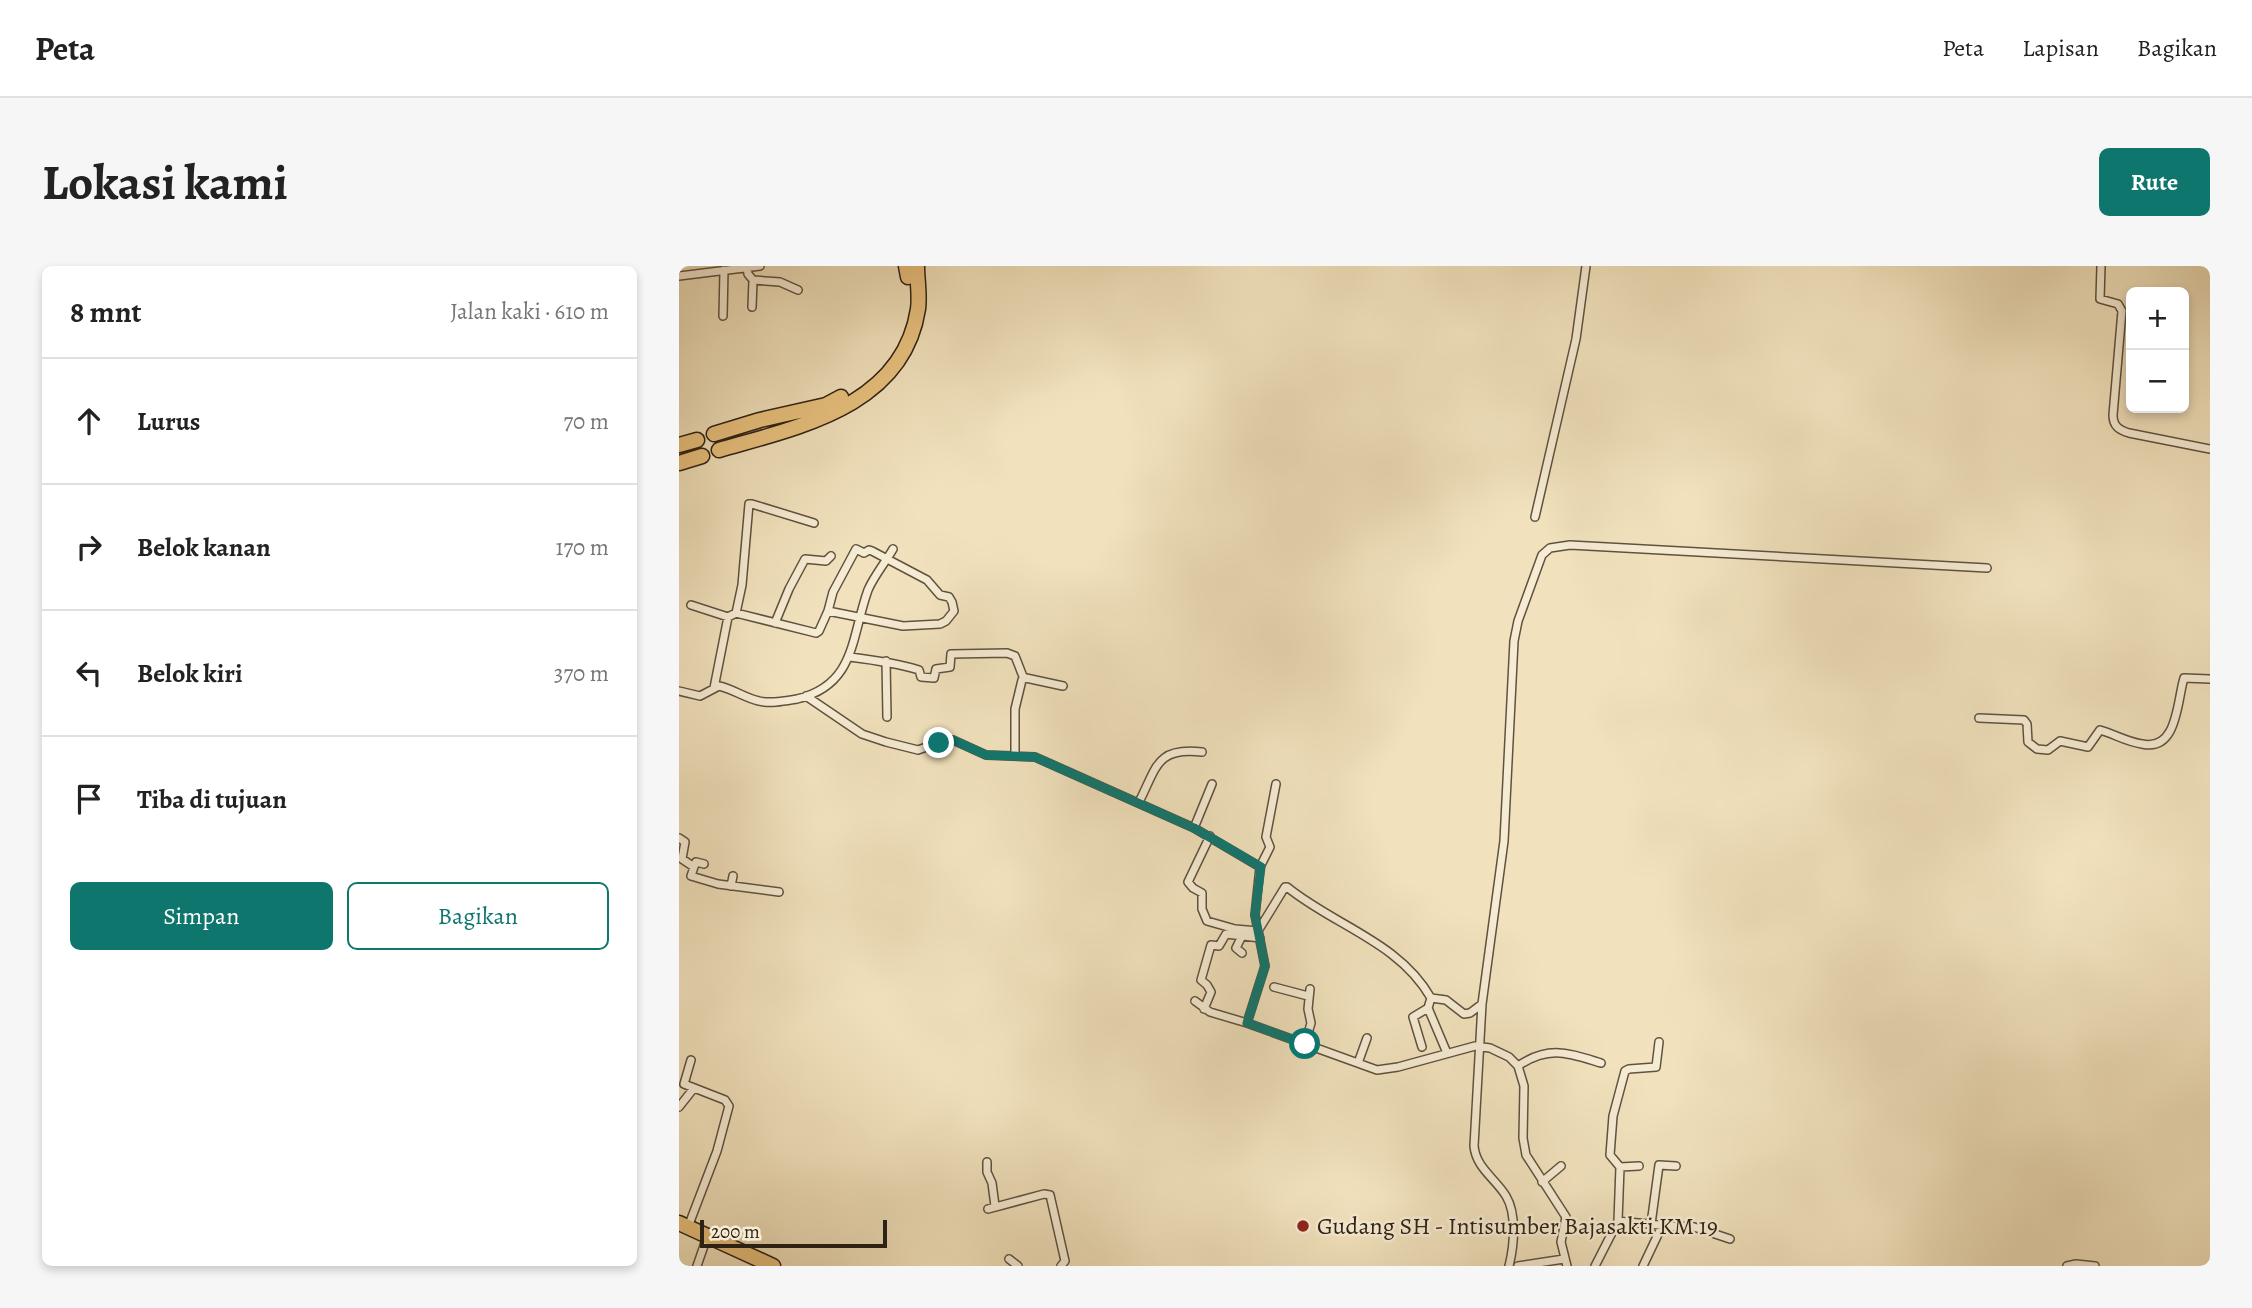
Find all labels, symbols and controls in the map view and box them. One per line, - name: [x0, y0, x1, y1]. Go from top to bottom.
- text: Peta: [35, 26, 95, 71]
- text: Peta: [1942, 32, 1984, 64]
- text: Lapisan: [2022, 32, 2099, 64]
- text: Bagikan: [2137, 32, 2217, 64]
- button: Rute: [2099, 148, 2210, 216]
- text: Lokasi kami: [42, 149, 288, 216]
- map controls: [2126, 287, 2189, 413]
- button: +: [2126, 287, 2189, 350]
- text: 8 mnt: [70, 292, 142, 332]
- text: Jalan kaki · 610 m: [450, 296, 609, 327]
- button: −: [2126, 350, 2189, 413]
- icon: ahead: [70, 402, 108, 440]
- text: Lurus: [137, 404, 200, 439]
- text: 70 m: [563, 406, 609, 437]
- icon: right: [70, 528, 108, 566]
- text: Belok kanan: [137, 530, 271, 565]
- text: 170 m: [556, 532, 609, 563]
- icon: left: [70, 654, 108, 692]
- text: Belok kiri: [137, 656, 243, 691]
- text: 370 m: [554, 658, 609, 689]
- route end: [923, 727, 954, 758]
- icon: arrive: [70, 780, 108, 818]
- text: Tiba di tujuan: [137, 782, 287, 817]
- button: Simpan: [70, 882, 333, 950]
- button: Bagikan: [347, 882, 609, 950]
- route start: [1289, 1028, 1320, 1059]
- place label: Gudang SH - Intisumber Bajasakti KM 19: [1317, 1210, 1718, 1242]
- scale bar: [700, 1217, 887, 1249]
- marker: Gudang SH - Intisumber Bajasakti KM 19: [1295, 1218, 1311, 1234]
- text: 200 m: [711, 1219, 760, 1245]

